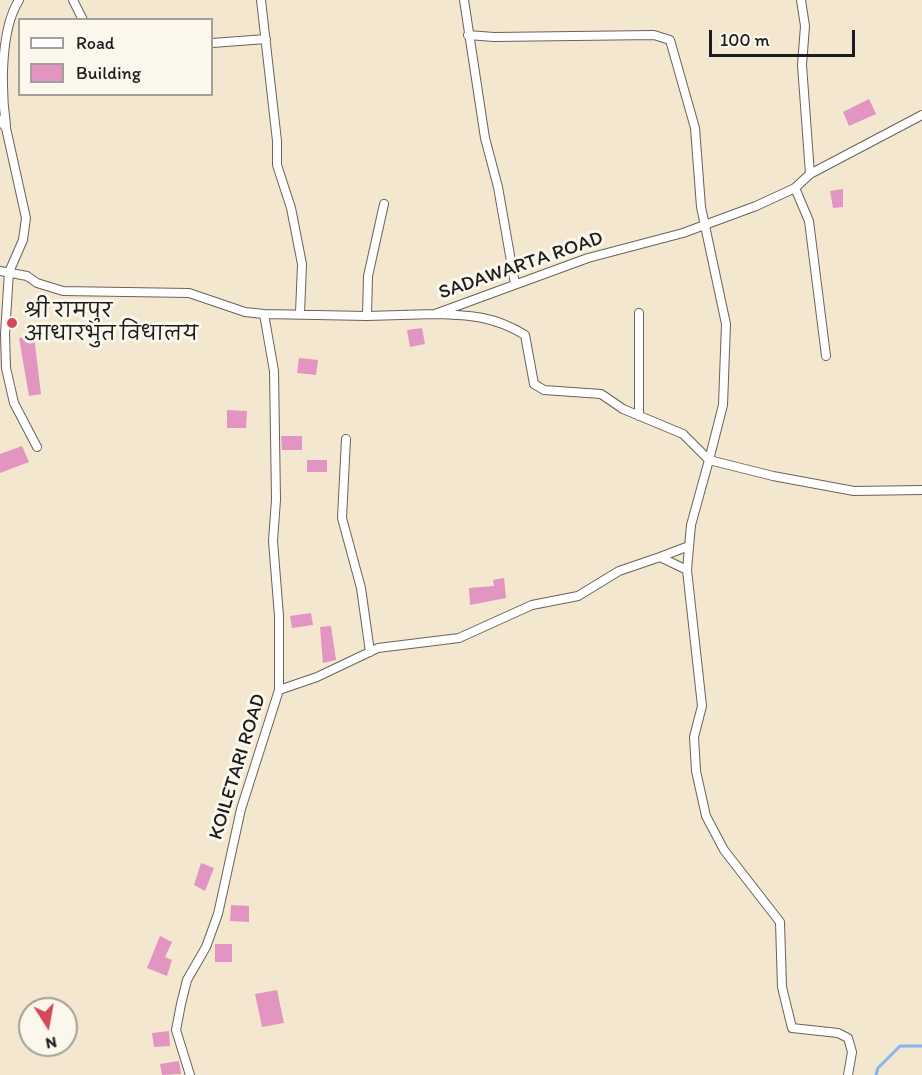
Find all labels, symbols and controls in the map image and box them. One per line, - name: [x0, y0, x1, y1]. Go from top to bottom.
- legend: [18, 18, 213, 96]
- scale bar: [712, 18, 858, 56]
- text: 100 m: [720, 29, 770, 51]
- text: Road: [76, 32, 115, 54]
- text: Building: [76, 62, 141, 84]
- street label: SADAWARTA ROAD: [436, 227, 606, 305]
- place label: श्री रामपुर आधारभुत विधालय: [24, 300, 198, 347]
- marker: श्री रामपुर आधारभुत विधालय: [5, 316, 19, 330]
- street label: KOILETARI ROAD: [204, 691, 272, 843]
- north arrow: [18, 997, 78, 1057]
- text: N: [44, 1033, 58, 1054]

